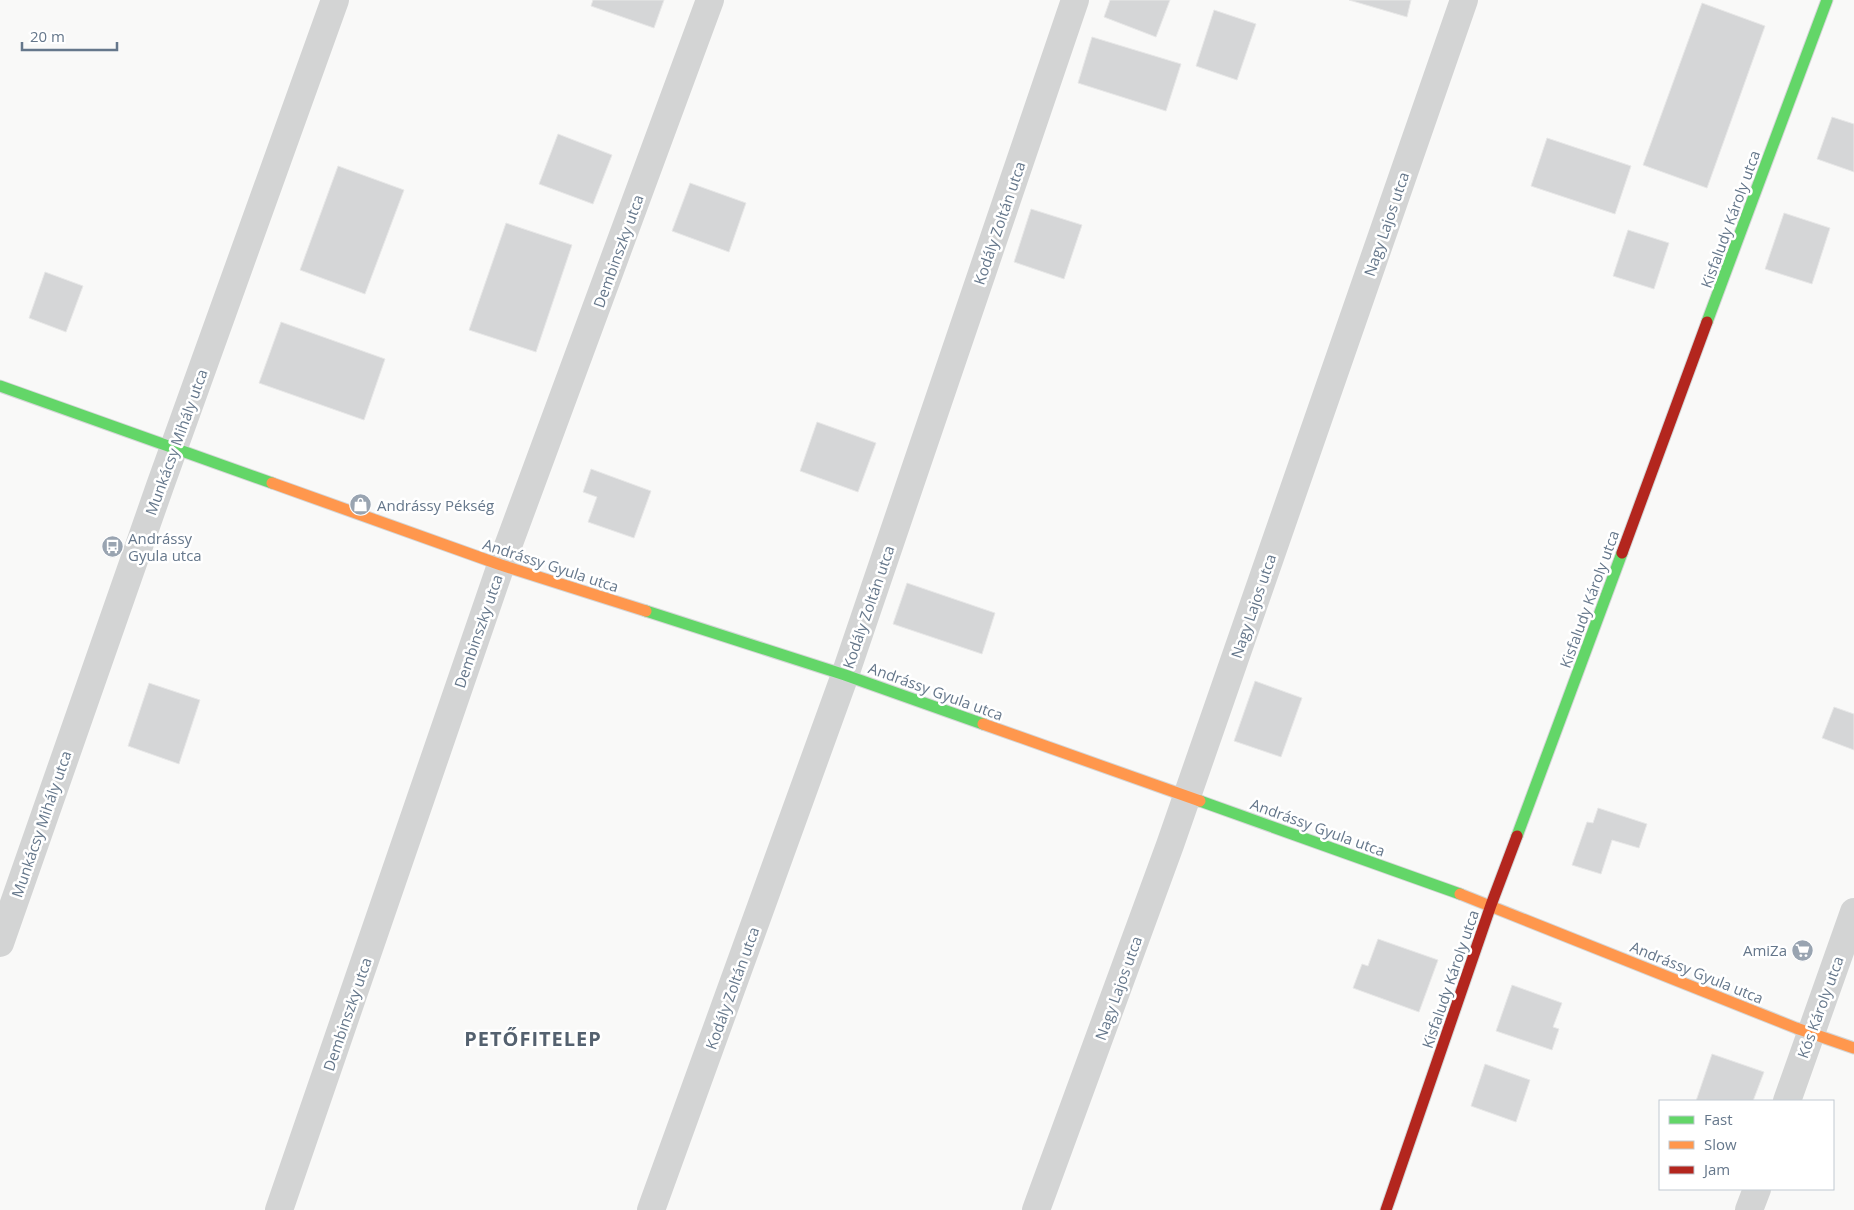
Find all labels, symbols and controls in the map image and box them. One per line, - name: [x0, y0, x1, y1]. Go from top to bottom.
- scale bar: [22, 20, 118, 52]
- text: 20 m: [30, 26, 65, 46]
- street label: Kisfaludy Károly utca: [1696, 147, 1764, 291]
- street label: Kodály Zoltán utca: [969, 159, 1029, 287]
- street label: Nagy Lajos utca: [1359, 169, 1413, 279]
- street label: Dembinszky utca: [588, 192, 648, 310]
- street label: Munkácsy Mihály utca: [140, 366, 212, 518]
- shop icon: Andrássy Pékség: [349, 493, 373, 517]
- place label: Andrássy Pékség: [377, 495, 494, 515]
- street label: Kisfaludy Károly utca: [1555, 527, 1623, 671]
- place label: Andrássy Gyula utca: [128, 528, 202, 565]
- street label: Andrássy Gyula utca: [481, 534, 621, 596]
- bus stop icon: Andrássy Gyula utca: [100, 535, 124, 559]
- street label: Kodály Zoltán utca: [838, 543, 898, 671]
- street label: Nagy Lajos utca: [1226, 551, 1280, 661]
- street label: Dembinszky utca: [449, 572, 507, 690]
- street label: Andrássy Gyula utca: [866, 657, 1006, 725]
- street label: Munkácsy Mihály utca: [6, 748, 76, 900]
- street label: Andrássy Gyula utca: [1248, 793, 1388, 861]
- street label: Kisfaludy Károly utca: [1417, 907, 1483, 1051]
- street label: Kodály Zoltán utca: [701, 924, 763, 1052]
- street label: Nagy Lajos utca: [1090, 933, 1146, 1043]
- street label: Andrássy Gyula utca: [1628, 936, 1766, 1008]
- supermarket icon: AmiZa: [1791, 938, 1815, 962]
- place label: AmiZa: [1743, 940, 1787, 960]
- street label: Kós Károly utca: [1792, 953, 1848, 1061]
- street label: Dembinszky utca: [318, 955, 376, 1073]
- district label: PETŐFITELEP: [464, 1025, 602, 1052]
- legend: [1659, 1100, 1834, 1190]
- text: Fast: [1704, 1109, 1733, 1129]
- text: Slow: [1704, 1134, 1737, 1154]
- text: Jam: [1702, 1159, 1730, 1179]

